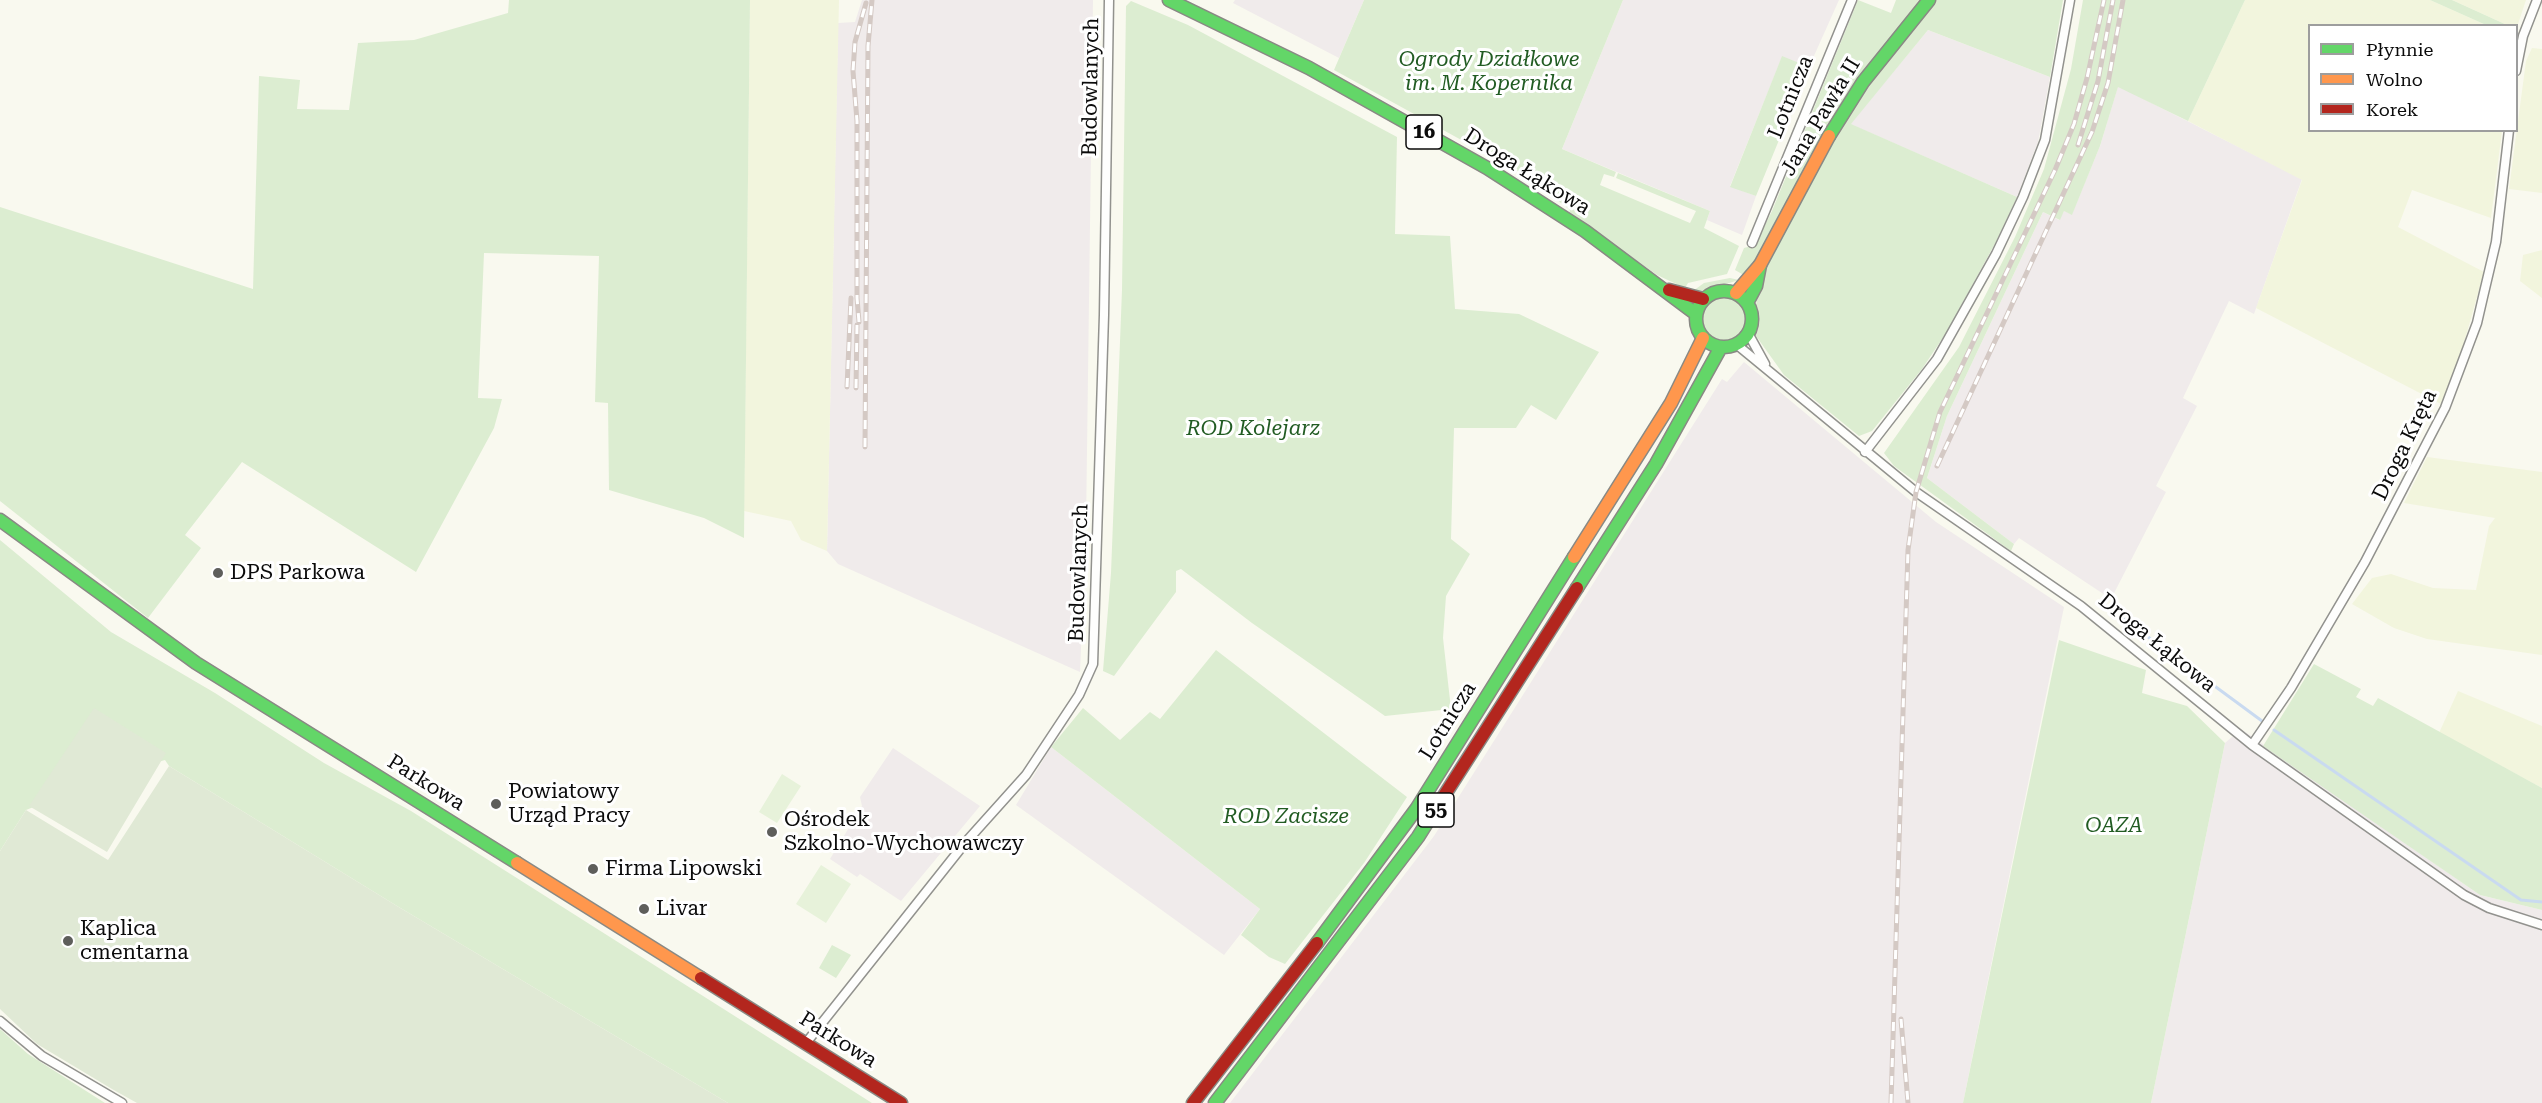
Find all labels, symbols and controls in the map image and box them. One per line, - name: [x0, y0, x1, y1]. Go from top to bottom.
- street label: Budowlanych: [1077, 17, 1105, 157]
- legend: [2308, 24, 2518, 132]
- text: Płynnie: [2366, 39, 2433, 60]
- park label: Ogrody Działkowe im. M. Kopernika: [1399, 47, 1579, 97]
- street label: Lotnicza: [1763, 52, 1819, 142]
- street label: Jana Pawła II: [1776, 53, 1866, 181]
- text: Wolno: [2366, 69, 2423, 90]
- text: Korek: [2366, 99, 2418, 120]
- road number: 16: [1406, 115, 1442, 149]
- street label: Droga Łąkowa: [1459, 123, 1595, 221]
- street label: Droga Kręta: [2367, 386, 2443, 504]
- park label: ROD Kolejarz: [1186, 416, 1320, 442]
- street label: Budowlanych: [1064, 503, 1094, 643]
- place label: DPS Parkowa: [230, 560, 365, 586]
- marker: DPS Parkowa: [211, 566, 225, 580]
- street label: Droga Łąkowa: [2093, 588, 2221, 698]
- street label: Lotnicza: [1414, 677, 1482, 765]
- street label: Parkowa: [383, 749, 469, 817]
- place label: Powiatowy Urząd Pracy: [508, 779, 630, 829]
- road number: 55: [1418, 793, 1454, 827]
- marker: Powiatowy Urząd Pracy: [489, 797, 503, 811]
- park label: ROD Zacisze: [1223, 804, 1349, 830]
- place label: Ośrodek Szkolno-Wychowawczy: [784, 807, 1024, 857]
- park label: OAZA: [2085, 813, 2143, 839]
- marker: Ośrodek Szkolno-Wychowawczy: [765, 825, 779, 839]
- place label: Firma Lipowski: [605, 856, 762, 882]
- marker: Firma Lipowski: [586, 862, 600, 876]
- place label: Livar: [656, 896, 707, 922]
- marker: Livar: [637, 902, 651, 916]
- place label: Kaplica cmentarna: [80, 916, 189, 966]
- marker: Kaplica cmentarna: [61, 934, 75, 948]
- street label: Parkowa: [795, 1006, 881, 1074]

